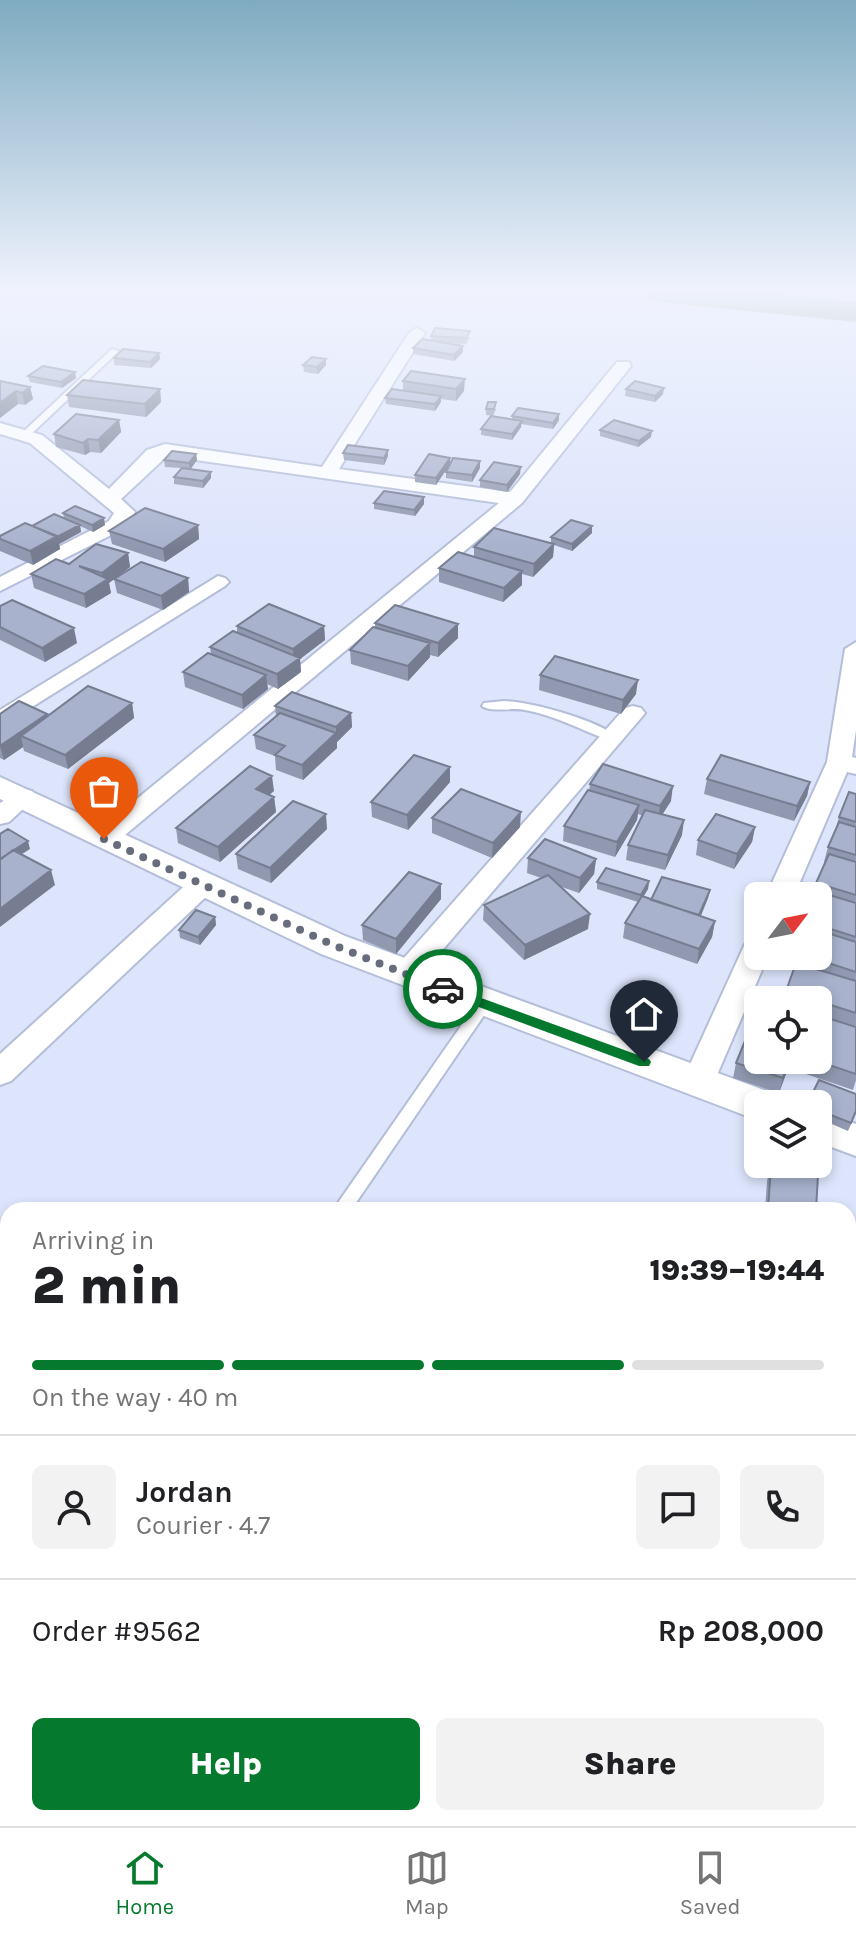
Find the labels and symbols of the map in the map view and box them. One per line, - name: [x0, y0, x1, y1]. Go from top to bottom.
- pin: [70, 757, 138, 839]
- north arrow: [744, 882, 832, 970]
- courier: [403, 949, 483, 1029]
- pin: [610, 980, 678, 1062]

